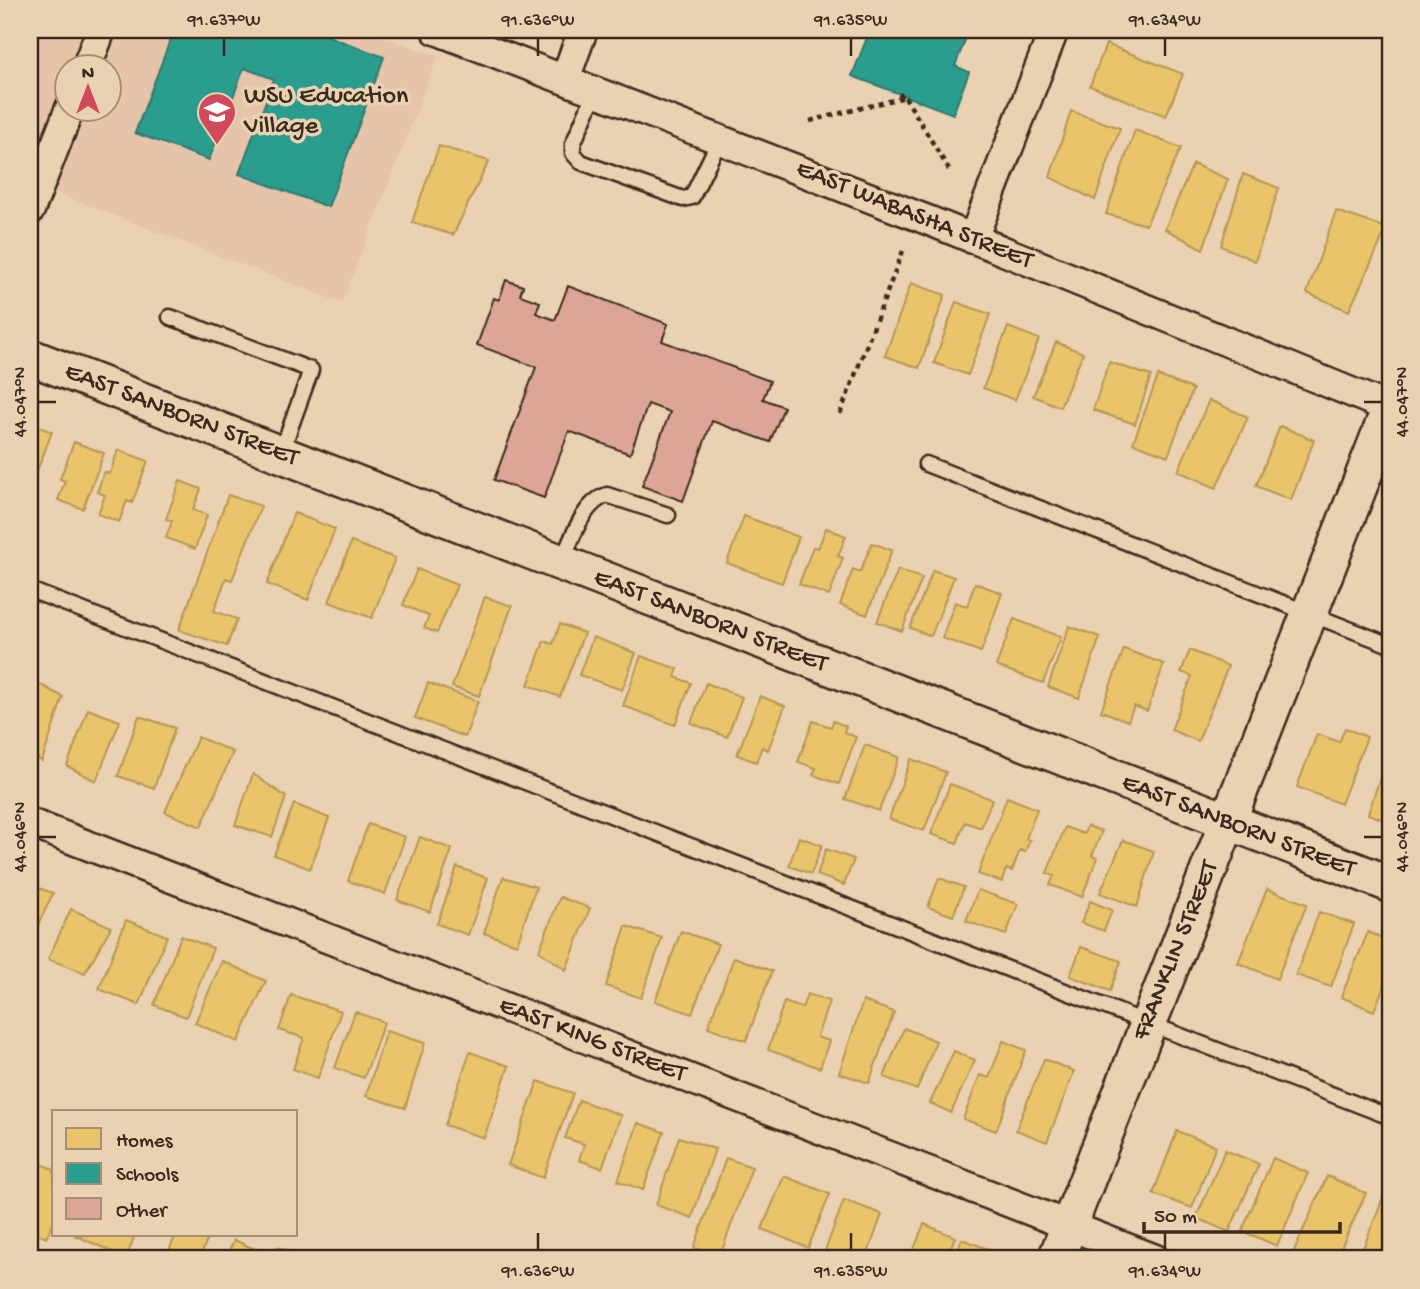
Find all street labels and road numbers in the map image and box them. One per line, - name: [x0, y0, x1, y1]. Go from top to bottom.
- street label: EAST WABASHA STREET: [791, 154, 1038, 278]
- street label: EAST SANBORN STREET: [60, 357, 303, 475]
- street label: EAST SANBORN STREET: [589, 563, 832, 681]
- street label: EAST SANBORN STREET: [1117, 768, 1360, 886]
- street label: FRANKLIN STREET: [1127, 856, 1227, 1046]
- street label: EAST KING STREET: [494, 991, 691, 1091]

